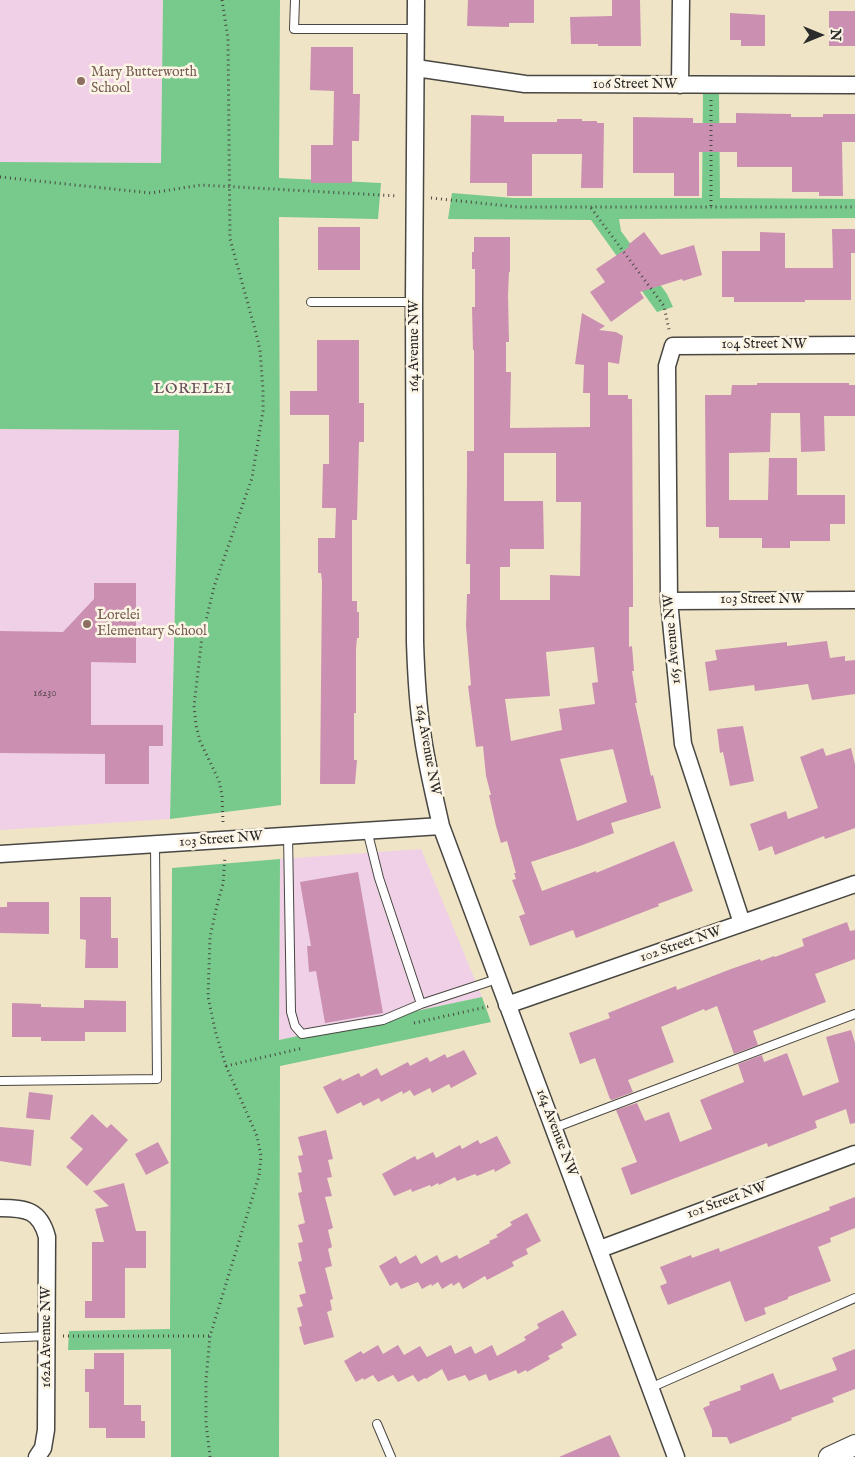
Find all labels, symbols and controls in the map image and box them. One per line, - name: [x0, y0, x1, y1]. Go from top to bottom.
- north arrow: [795, 10, 845, 60]
- text: N: [826, 29, 844, 41]
- place label: Mary Butterworth School: [91, 65, 197, 98]
- marker: Mary Butterworth School: [75, 75, 87, 87]
- street label: 106 Street NW: [593, 77, 677, 93]
- street label: 164 Avenue NW: [407, 300, 423, 392]
- street label: 104 Street NW: [721, 337, 807, 353]
- district label: LORELEI: [153, 381, 233, 399]
- street label: 103 Street NW: [720, 592, 804, 608]
- street label: 165 Avenue NW: [661, 593, 685, 685]
- place label: Lorelei Elementary School: [97, 608, 207, 640]
- marker: Lorelei Elementary School: [81, 618, 93, 630]
- house number: 16230: [33, 687, 57, 701]
- street label: 164 Avenue NW: [411, 703, 443, 797]
- street label: 103 Street NW: [179, 829, 263, 851]
- street label: 102 Street NW: [638, 923, 724, 967]
- street label: 164 Avenue NW: [532, 1087, 580, 1179]
- street label: 101 Street NW: [685, 1179, 769, 1223]
- street label: 162A Avenue NW: [39, 1286, 55, 1388]

